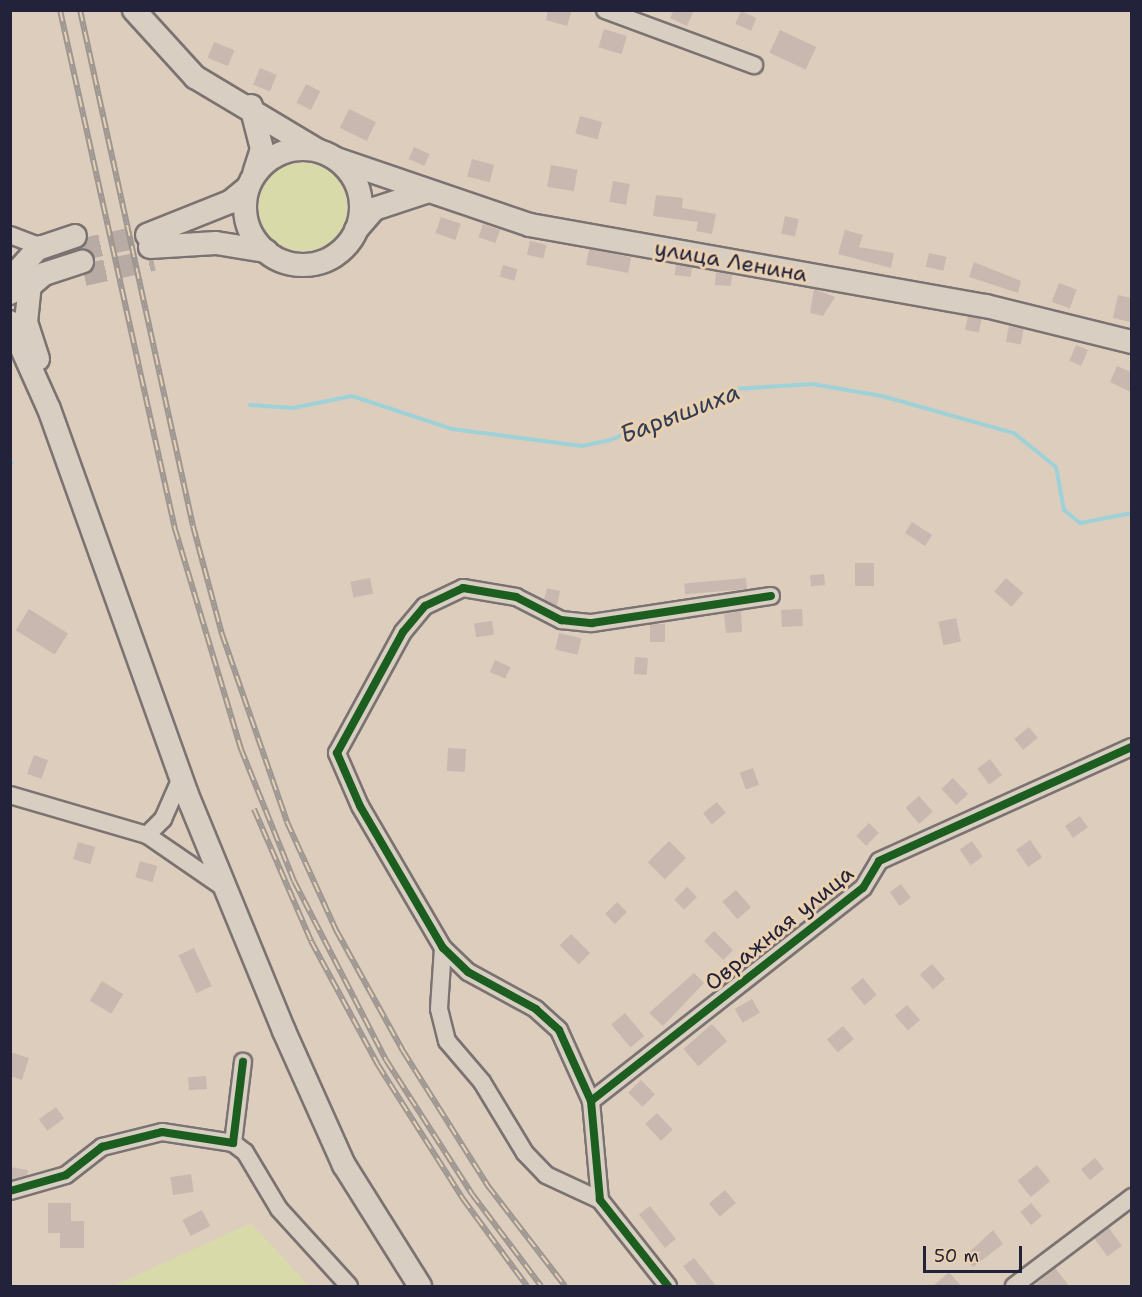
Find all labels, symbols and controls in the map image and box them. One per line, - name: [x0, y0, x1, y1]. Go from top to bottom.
- street label: улица Ленина: [653, 235, 809, 287]
- water label: Барышиха: [616, 378, 744, 450]
- street label: Овражная улица: [699, 860, 859, 996]
- scale bar: [926, 1234, 1025, 1272]
- text: 50 m: [934, 1244, 979, 1268]

